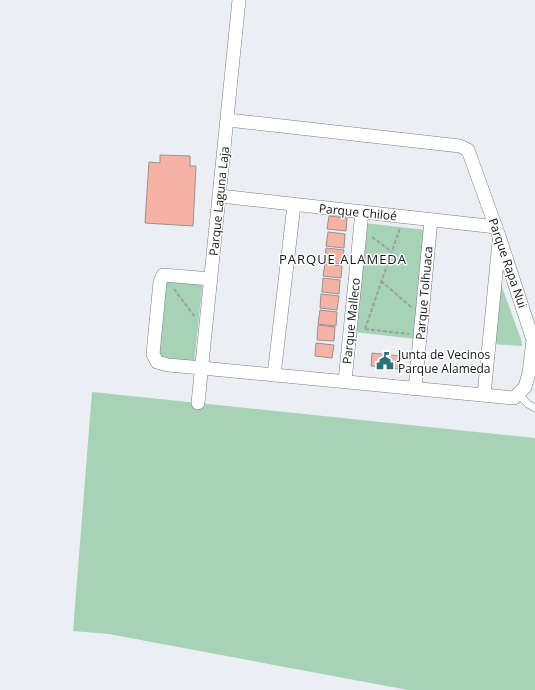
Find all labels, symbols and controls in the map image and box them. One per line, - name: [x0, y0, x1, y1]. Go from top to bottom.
- street label: Parque Laguna Laja: [205, 145, 233, 257]
- street label: Parque Chiloé: [318, 199, 398, 225]
- street label: Parque Rapa Nui: [485, 216, 531, 310]
- street label: Parque Tolhuaca: [411, 245, 437, 341]
- district label: PARQUE ALAMEDA: [279, 250, 407, 268]
- street label: Parque Malleco: [338, 277, 364, 365]
- place label: Junta de Vecinos Parque Alameda: [397, 346, 491, 377]
- public building icon: Junta de Vecinos Parque Alameda: [375, 351, 395, 371]

